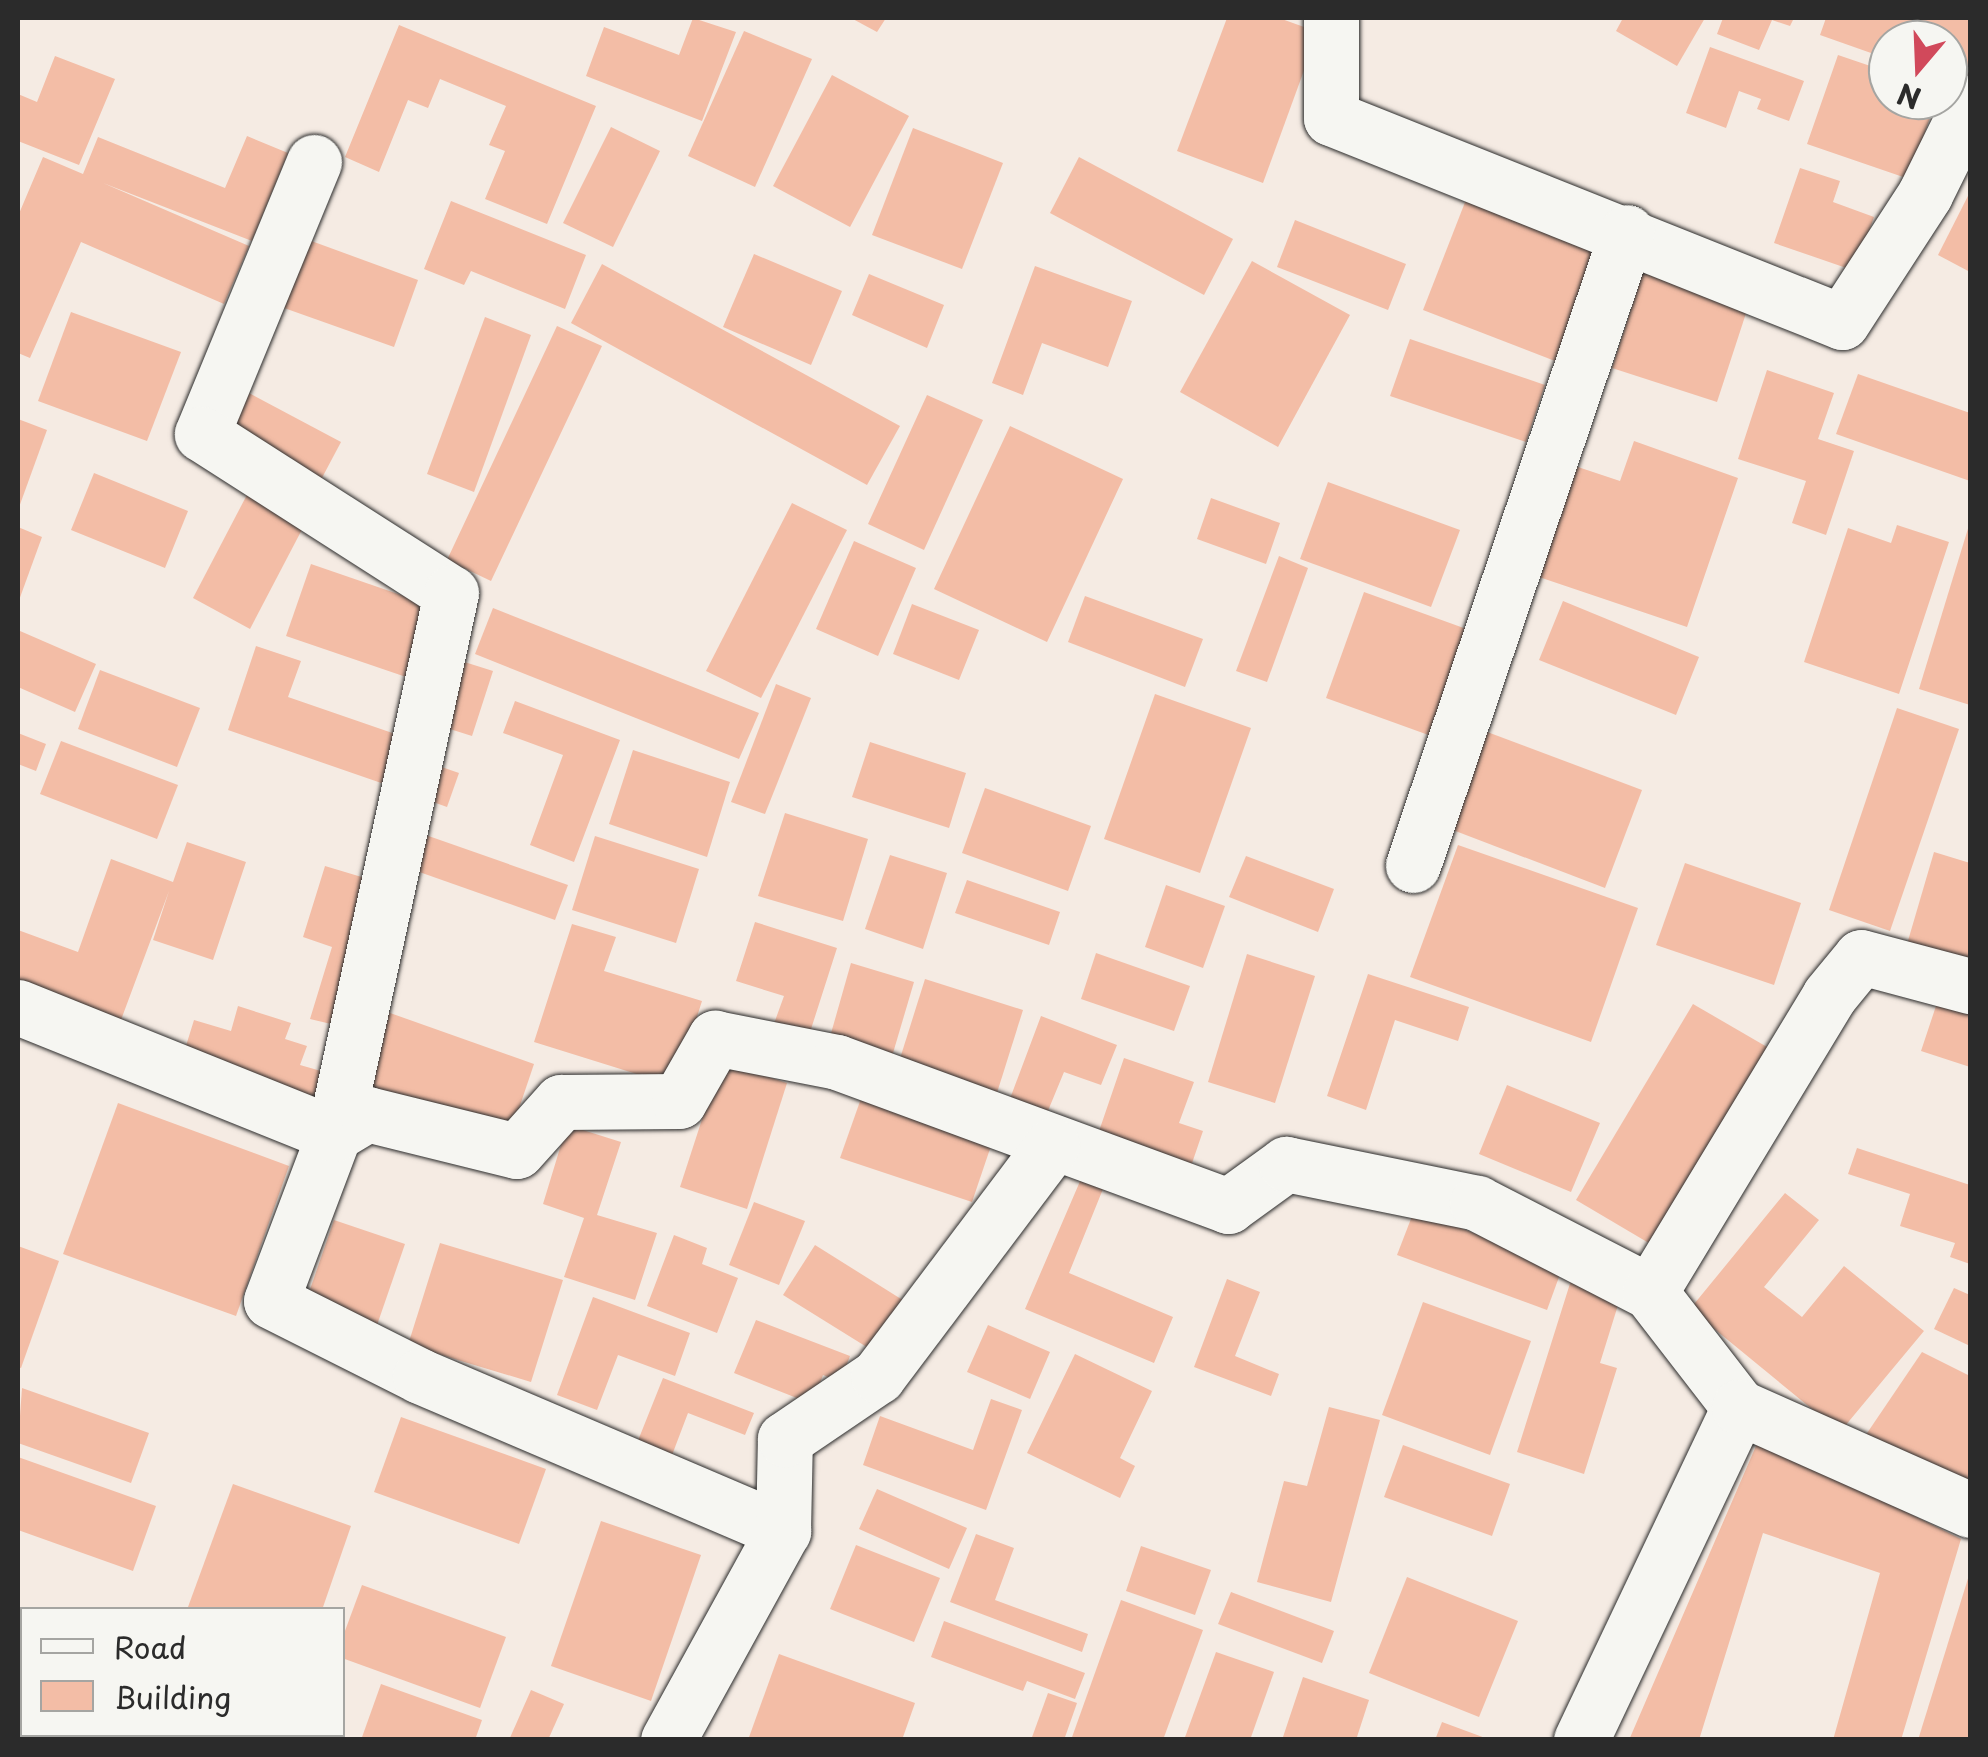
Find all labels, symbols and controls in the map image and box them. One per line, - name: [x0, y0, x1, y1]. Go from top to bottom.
- north arrow: [1868, 20, 1968, 120]
- text: N: [1891, 73, 1926, 121]
- legend: [20, 1607, 345, 1737]
- text: Road: [114, 1624, 187, 1669]
- text: Building: [114, 1674, 231, 1719]

